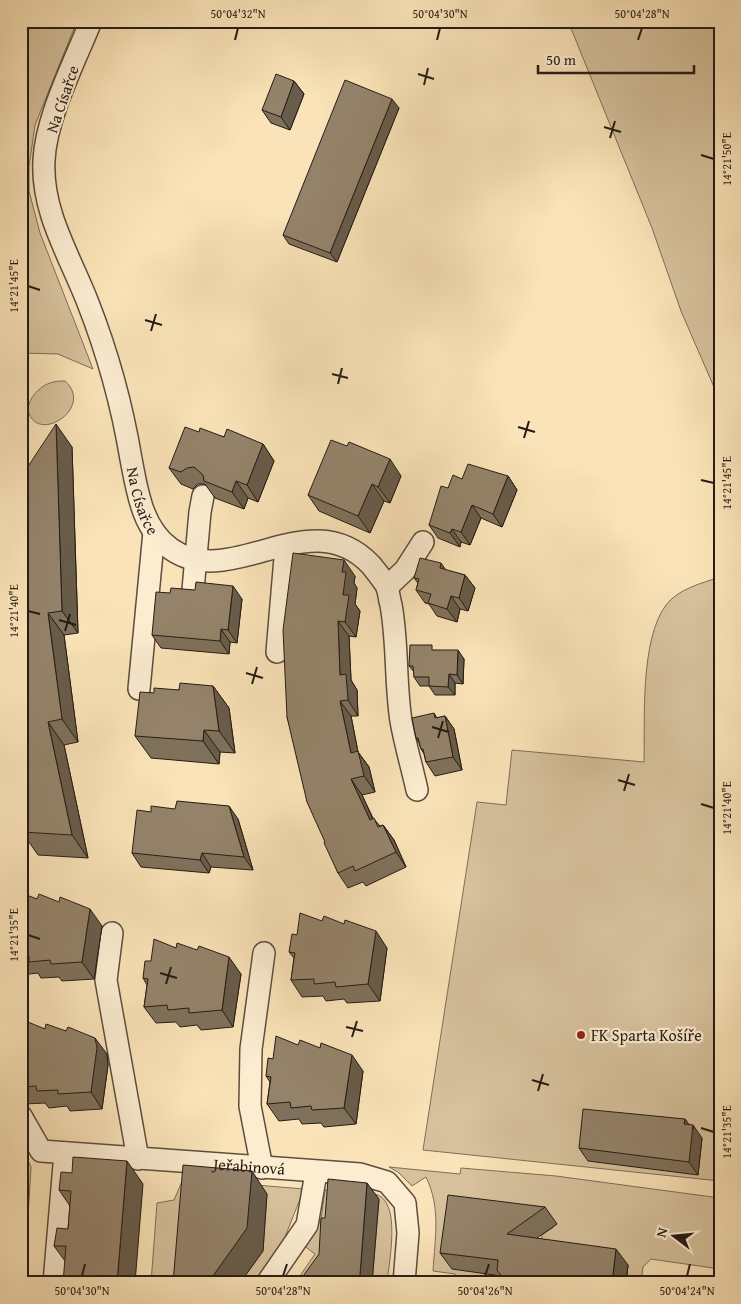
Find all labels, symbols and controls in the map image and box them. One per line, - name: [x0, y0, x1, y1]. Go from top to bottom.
- text: 50°04'32"N: [210, 5, 266, 22]
- text: 50°04'30"N: [412, 5, 468, 22]
- text: 50°04'28"N: [614, 5, 670, 22]
- scale bar: [538, 42, 695, 74]
- text: 50 m: [546, 49, 577, 70]
- street label: Na Císařce: [39, 62, 85, 136]
- text: 14°21'50"E: [718, 132, 735, 186]
- text: 14°21'45"E: [5, 259, 22, 313]
- text: 14°21'45"E: [718, 456, 735, 510]
- street label: Na Císařce: [121, 465, 165, 540]
- text: 14°21'40"E: [5, 584, 22, 638]
- text: 14°21'40"E: [718, 781, 735, 835]
- text: 14°21'35"E: [5, 908, 22, 962]
- place label: FK Sparta Košíře: [591, 1023, 702, 1047]
- marker: FK Sparta Košíře: [575, 1029, 587, 1041]
- text: 14°21'35"E: [718, 1105, 735, 1159]
- street label: Jeřabinová: [210, 1151, 286, 1181]
- north arrow: [648, 1212, 698, 1262]
- text: N: [651, 1225, 673, 1240]
- text: 50°04'30"N: [54, 1282, 110, 1299]
- text: 50°04'28"N: [255, 1282, 311, 1299]
- text: 50°04'26"N: [457, 1282, 513, 1299]
- text: 50°04'24"N: [659, 1282, 715, 1299]

